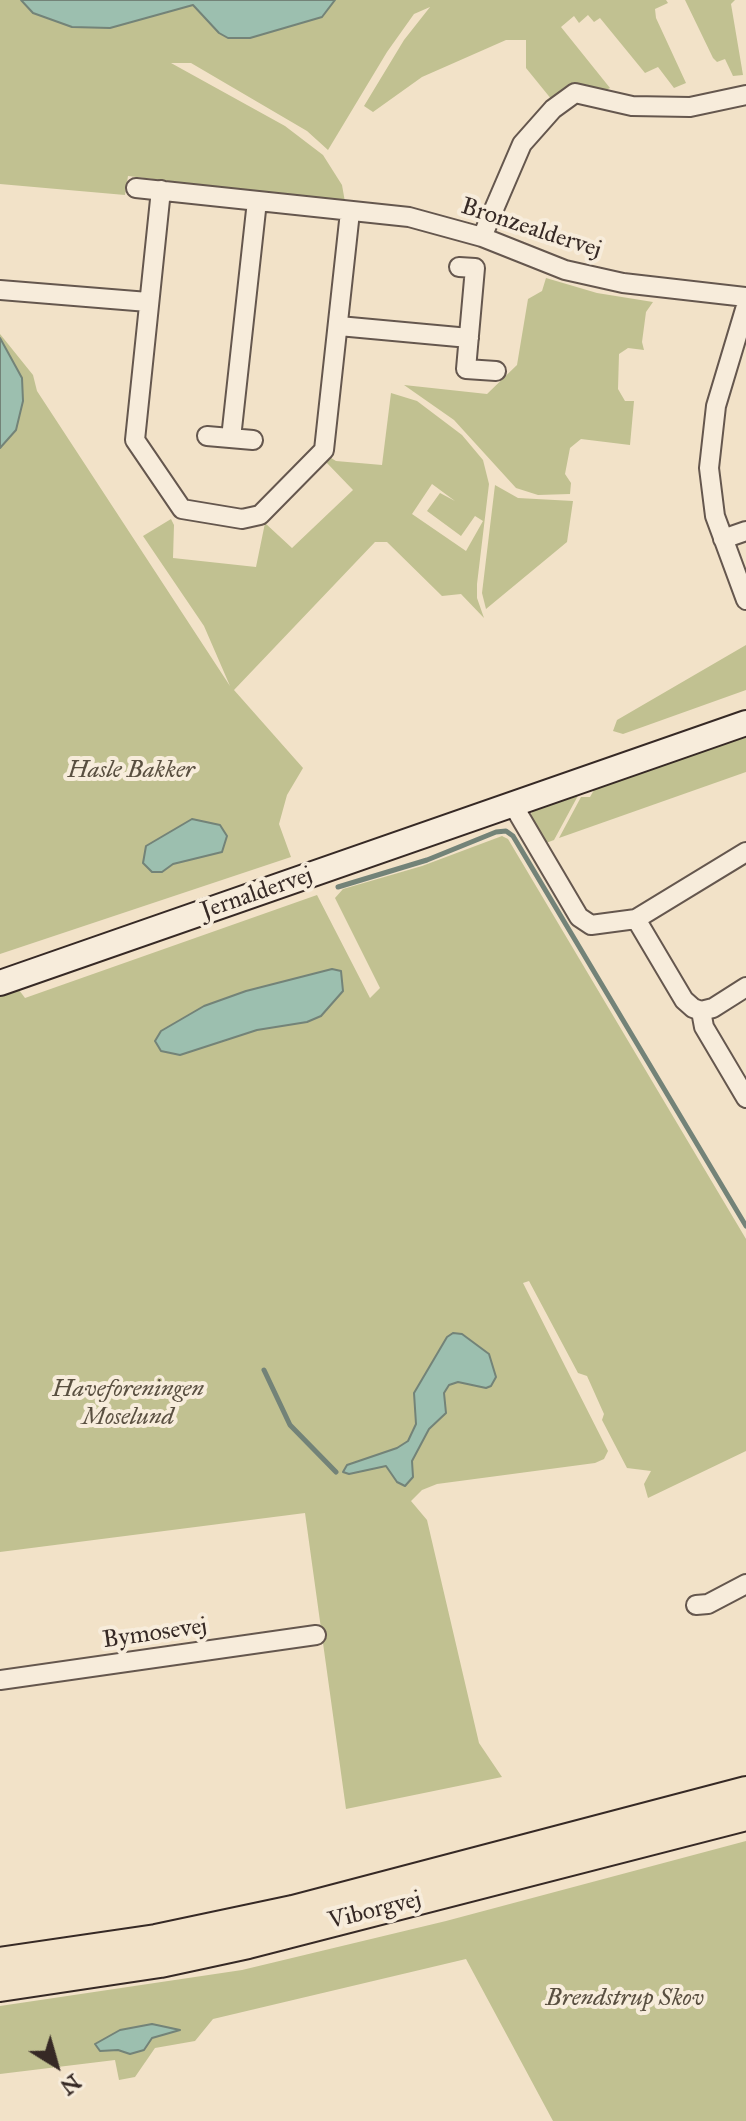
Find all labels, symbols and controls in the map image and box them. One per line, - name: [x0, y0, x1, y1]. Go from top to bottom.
- street label: Bronzealdervej: [457, 193, 605, 265]
- park label: Hasle Bakker: [67, 757, 195, 785]
- street label: Jernaldervej: [197, 861, 317, 927]
- park label: Haveforeningen Moselund: [52, 1376, 204, 1432]
- street label: Bymosevej: [101, 1612, 209, 1656]
- street label: Viborgvej: [326, 1886, 424, 1936]
- park label: Brendstrup Skov: [546, 1985, 704, 2013]
- north arrow: [16, 2025, 96, 2105]
- text: N: [55, 2068, 86, 2101]

